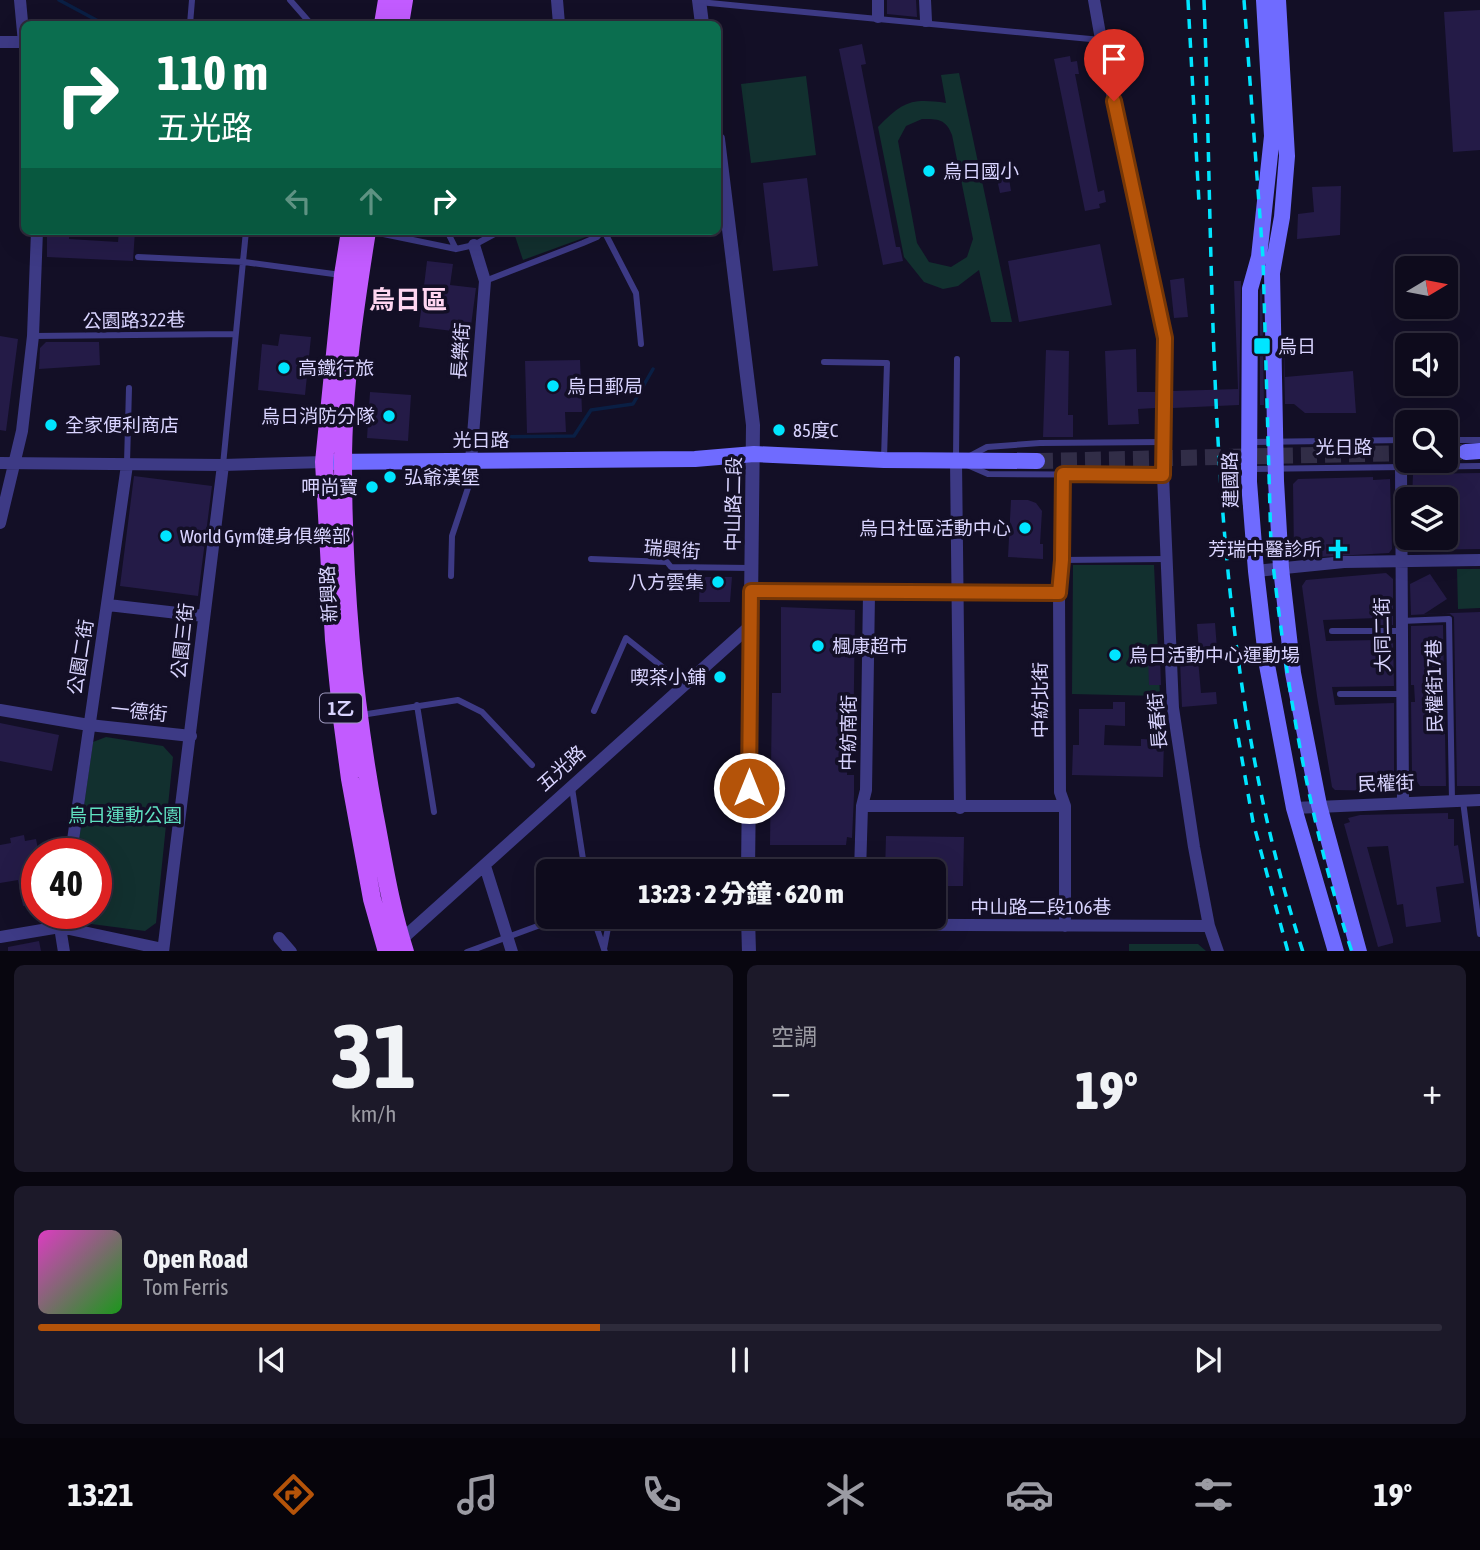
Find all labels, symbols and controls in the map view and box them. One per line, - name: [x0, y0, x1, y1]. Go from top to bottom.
- pin: [1084, 29, 1144, 101]
- icon: arrive: [1095, 40, 1133, 78]
- text: 110 m: [157, 44, 268, 100]
- icon: right: [42, 49, 133, 140]
- text: 五光路: [157, 109, 253, 146]
- place label: 烏日國小: [943, 160, 1019, 182]
- marker: 烏日國小: [921, 163, 937, 179]
- icon: left: [279, 182, 317, 220]
- icon: ahead: [352, 182, 390, 220]
- icon: right: [425, 182, 463, 220]
- north arrow: [1395, 256, 1458, 318]
- map controls: [1395, 256, 1458, 550]
- district label: 烏日區: [369, 285, 447, 315]
- street label: 公園路322巷: [82, 308, 186, 332]
- street label: 長樂街: [447, 322, 473, 380]
- button: sound: [1395, 333, 1458, 396]
- place label: 烏日: [1278, 335, 1316, 357]
- marker: 烏日: [1252, 336, 1272, 356]
- place label: 高鐵行旅: [298, 357, 374, 379]
- marker: 高鐵行旅: [276, 360, 292, 376]
- place label: 烏日郵局: [567, 375, 643, 397]
- marker: 烏日郵局: [545, 378, 561, 394]
- place label: 烏日消防分隊: [261, 405, 375, 427]
- marker: 烏日消防分隊: [381, 408, 397, 424]
- button: search: [1395, 410, 1458, 473]
- place label: 全家便利商店: [65, 414, 179, 436]
- marker: 全家便利商店: [43, 417, 59, 433]
- place label: 85度C: [793, 419, 839, 441]
- marker: 85度C: [771, 422, 787, 438]
- street label: 光日路: [452, 429, 510, 451]
- street label: 光日路: [1315, 436, 1373, 458]
- street label: 建國路: [1219, 451, 1241, 509]
- street label: 中山路二段: [721, 456, 745, 552]
- place label: 弘爺漢堡: [404, 466, 480, 488]
- marker: 弘爺漢堡: [382, 469, 398, 485]
- place label: 呷尚寶: [301, 476, 358, 498]
- marker: 呷尚寶: [364, 479, 380, 495]
- button: layers: [1395, 487, 1458, 550]
- place label: 烏日社區活動中心: [859, 517, 1011, 539]
- marker: 烏日社區活動中心: [1017, 520, 1033, 536]
- place label: World Gym健身俱樂部: [180, 525, 351, 547]
- marker: World Gym健身俱樂部: [158, 528, 174, 544]
- street label: 瑞興街: [643, 536, 701, 562]
- place label: 芳瑞中醫診所: [1208, 538, 1322, 560]
- marker: 芳瑞中醫診所: [1328, 539, 1348, 559]
- street label: 新興路: [316, 565, 340, 623]
- place label: 八方雲集: [628, 571, 704, 593]
- marker: 八方雲集: [710, 574, 726, 590]
- street label: 大同二街: [1370, 597, 1394, 673]
- street label: 公園三街: [167, 602, 197, 680]
- street label: 公園二街: [63, 618, 97, 696]
- place label: 楓康超市: [832, 635, 908, 657]
- marker: 楓康超市: [810, 638, 826, 654]
- street label: 民權街17巷: [1422, 639, 1446, 733]
- place label: 烏日活動中心運動場: [1129, 644, 1300, 666]
- marker: 烏日活動中心運動場: [1107, 647, 1123, 663]
- street label: 中紡北街: [1029, 662, 1051, 738]
- place label: 喫茶小鋪: [630, 666, 706, 688]
- marker: 喫茶小鋪: [712, 669, 728, 685]
- street label: 長春街: [1144, 692, 1170, 750]
- road number: 1乙: [320, 694, 362, 722]
- street label: 中紡南街: [836, 695, 860, 771]
- street label: 一德街: [109, 697, 169, 725]
- street label: 五光路: [532, 741, 590, 795]
- position arrow: [712, 751, 786, 825]
- street label: 民權街: [1357, 771, 1415, 795]
- park label: 烏日運動公園: [68, 804, 182, 826]
- speed limit sign: 40: [21, 838, 112, 929]
- text: 13:23 · 2 分鐘 · 620 m: [638, 879, 844, 909]
- street label: 中山路二段106巷: [971, 896, 1111, 918]
- text: 31: [331, 1003, 416, 1107]
- text: 空調: [771, 1024, 817, 1050]
- text: 19°: [1075, 1060, 1138, 1120]
- text: −: [771, 1069, 791, 1112]
- text: +: [1422, 1069, 1442, 1112]
- text: km/h: [351, 1101, 396, 1127]
- text: Open Road: [143, 1244, 248, 1274]
- text: Tom Ferris: [143, 1274, 228, 1300]
- icon: previous: [253, 1341, 291, 1379]
- icon: pause: [721, 1341, 759, 1379]
- icon: next: [1189, 1341, 1227, 1379]
- icon: directions: [269, 1470, 318, 1519]
- icon: music: [453, 1470, 502, 1519]
- icon: phone: [637, 1470, 686, 1519]
- icon: climate: [821, 1470, 870, 1519]
- icon: car: [1005, 1470, 1054, 1519]
- icon: filters: [1189, 1470, 1238, 1519]
- text: 13:21: [68, 1476, 133, 1513]
- text: 19°: [1373, 1476, 1412, 1513]

